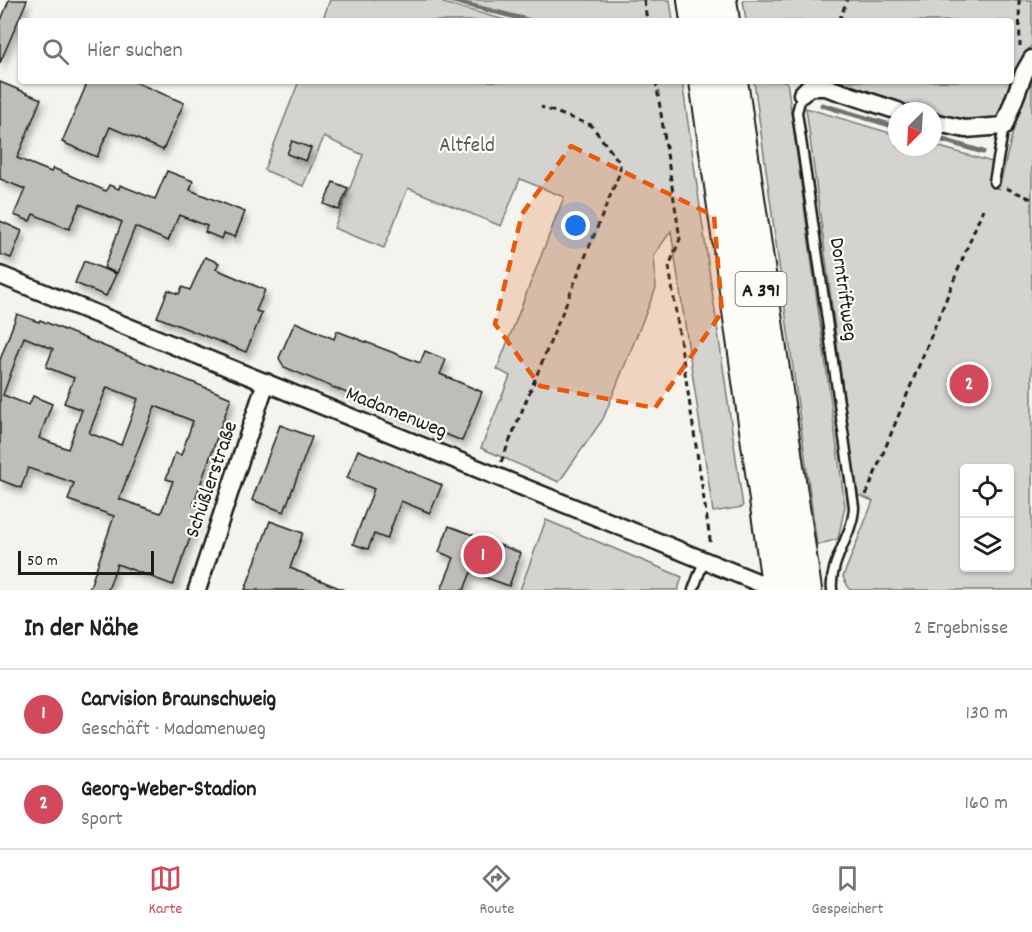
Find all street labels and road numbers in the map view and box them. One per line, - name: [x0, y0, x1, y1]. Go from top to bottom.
- street label: Dorntriftweg: [820, 236, 864, 343]
- road number: A 391: [736, 272, 786, 306]
- street label: Madamenweg: [341, 380, 451, 448]
- street label: Schüßlerstraße: [179, 417, 247, 542]

